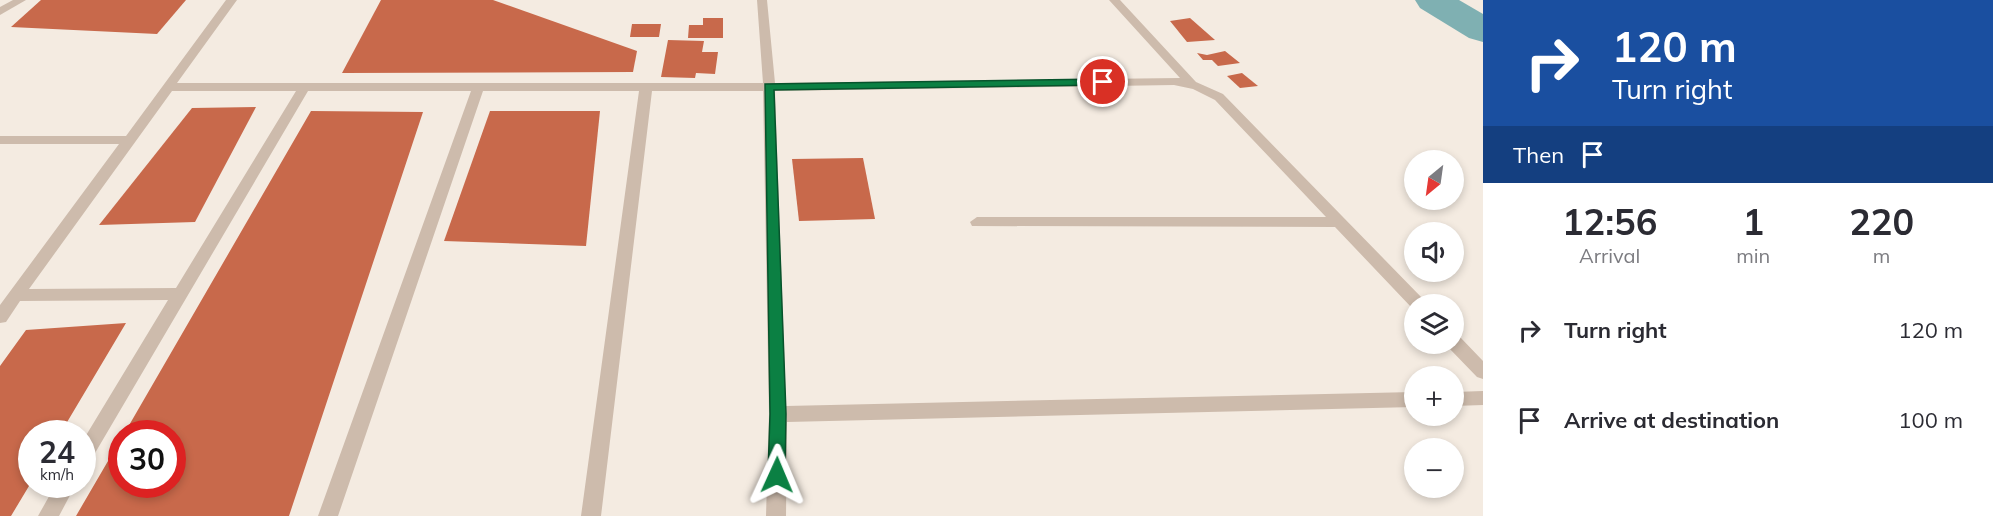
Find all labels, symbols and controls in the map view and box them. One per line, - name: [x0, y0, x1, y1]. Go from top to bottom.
- text: 120 m: [1612, 20, 1737, 73]
- icon: right: [1513, 24, 1591, 102]
- pin: [1077, 56, 1128, 107]
- icon: arrive: [1086, 65, 1119, 98]
- text: Turn right: [1612, 72, 1732, 106]
- icon: arrive: [1576, 138, 1609, 171]
- text: Then: [1513, 141, 1564, 169]
- north arrow: [1404, 150, 1464, 210]
- map controls: [1404, 150, 1464, 498]
- text: 12:56: [1562, 199, 1657, 244]
- text: 1: [1742, 199, 1764, 244]
- text: 220: [1849, 199, 1914, 244]
- button: sound: [1404, 222, 1464, 282]
- text: Arrival: [1579, 243, 1640, 268]
- text: min: [1736, 243, 1770, 268]
- text: m: [1873, 243, 1890, 268]
- button: layers: [1404, 294, 1464, 354]
- icon: right: [1513, 314, 1546, 347]
- text: Turn right: [1564, 316, 1667, 344]
- text: 120 m: [1898, 316, 1963, 344]
- button: +: [1404, 366, 1464, 426]
- icon: arrive: [1513, 404, 1546, 437]
- text: Arrive at destination: [1564, 406, 1779, 434]
- text: 100 m: [1898, 406, 1963, 434]
- speed limit sign: 30: [108, 420, 186, 498]
- text: 24: [39, 433, 75, 471]
- button: −: [1404, 438, 1464, 498]
- position arrow: [745, 443, 809, 507]
- text: km/h: [40, 465, 74, 484]

